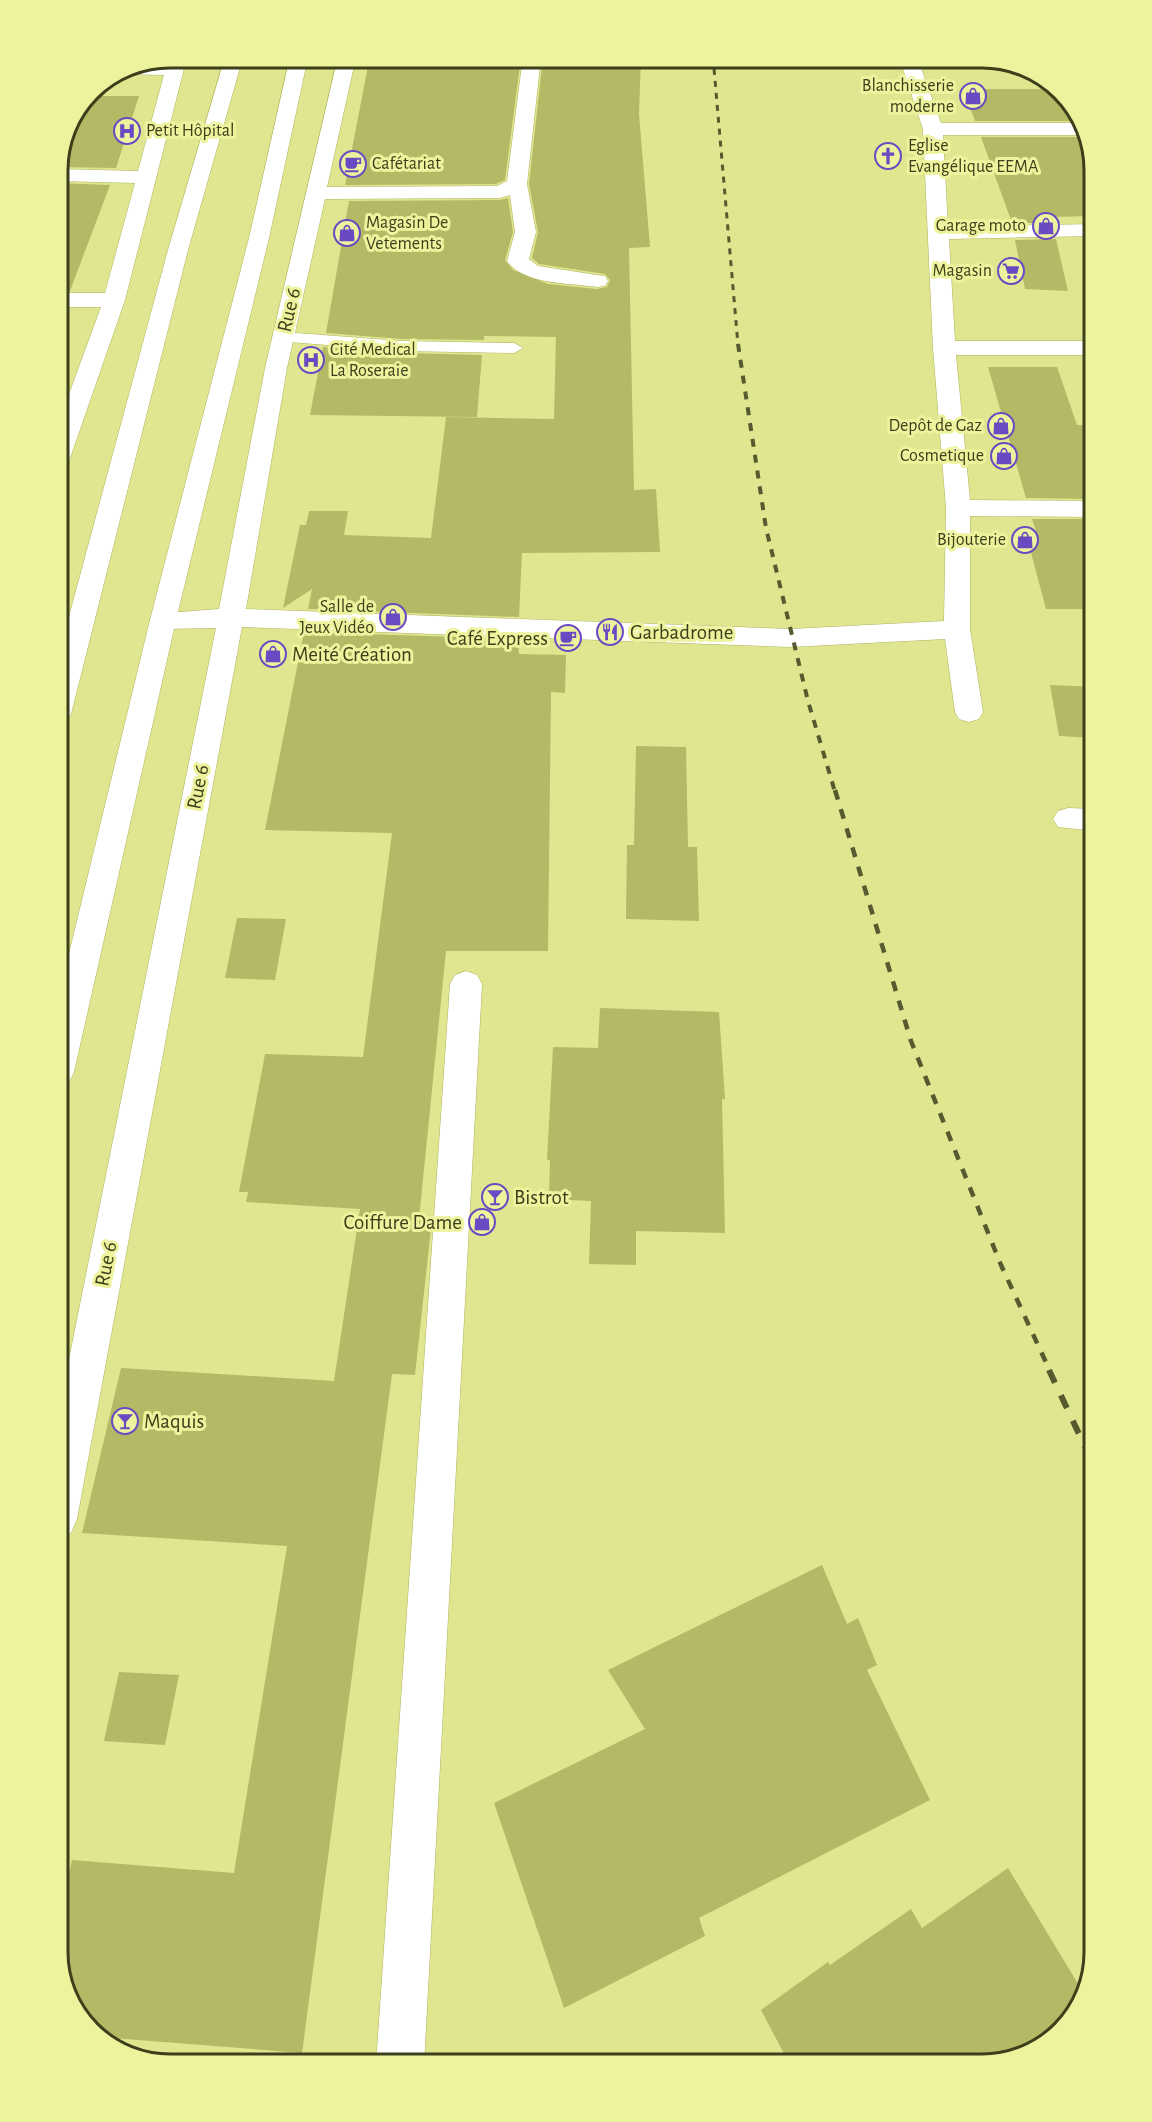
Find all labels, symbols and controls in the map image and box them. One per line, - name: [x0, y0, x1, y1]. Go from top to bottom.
- place label: Blanchisserie moderne: [862, 77, 954, 116]
- shop icon: Blanchisserie moderne: [958, 81, 988, 111]
- hospital icon: Petit Hôpital: [112, 116, 142, 146]
- place label: Petit Hôpital: [146, 122, 235, 140]
- place label: Eglise Evangélique EEMA: [908, 137, 1039, 176]
- church icon: Eglise Evangélique EEMA: [873, 141, 903, 171]
- cafe icon: Cafétariat: [338, 149, 368, 179]
- place label: Cafétariat: [372, 155, 441, 173]
- shop icon: Garage moto: [1031, 211, 1061, 241]
- place label: Magasin De Vetements: [366, 214, 448, 253]
- place label: Garage moto: [936, 217, 1026, 235]
- shop icon: Magasin De Vetements: [332, 218, 362, 248]
- supermarket icon: Magasin: [996, 256, 1026, 286]
- place label: Magasin: [933, 262, 992, 280]
- street label: Rue 6: [274, 286, 304, 334]
- place label: Cité Medical La Roseraie: [330, 341, 416, 380]
- hospital icon: Cité Medical La Roseraie: [296, 345, 326, 375]
- shop icon: Depôt de Gaz: [986, 411, 1016, 441]
- place label: Depôt de Gaz: [888, 417, 982, 435]
- shop icon: Cosmetique: [989, 441, 1019, 471]
- place label: Cosmetique: [900, 447, 984, 465]
- shop icon: Bijouterie: [1010, 525, 1040, 555]
- place label: Bijouterie: [937, 531, 1006, 549]
- place label: Salle de Jeux Vidéo: [300, 598, 374, 637]
- shop icon: Salle de Jeux Vidéo: [378, 602, 408, 632]
- restaurant icon: Garbadrome: [595, 617, 625, 647]
- place label: Garbadrome: [630, 622, 733, 643]
- cafe icon: Café Express: [553, 623, 583, 653]
- place label: Café Express: [447, 628, 548, 649]
- shop icon: Meité Création: [258, 639, 288, 669]
- place label: Meité Création: [292, 644, 412, 665]
- street label: Rue 6: [183, 763, 213, 811]
- bar icon: Bistrot: [480, 1182, 510, 1212]
- place label: Bistrot: [514, 1187, 569, 1208]
- shop icon: Coiffure Dame: [467, 1207, 497, 1237]
- place label: Coiffure Dame: [343, 1212, 462, 1233]
- street label: Rue 6: [91, 1240, 121, 1288]
- bar icon: Maquis: [110, 1406, 140, 1436]
- place label: Maquis: [144, 1411, 204, 1432]

